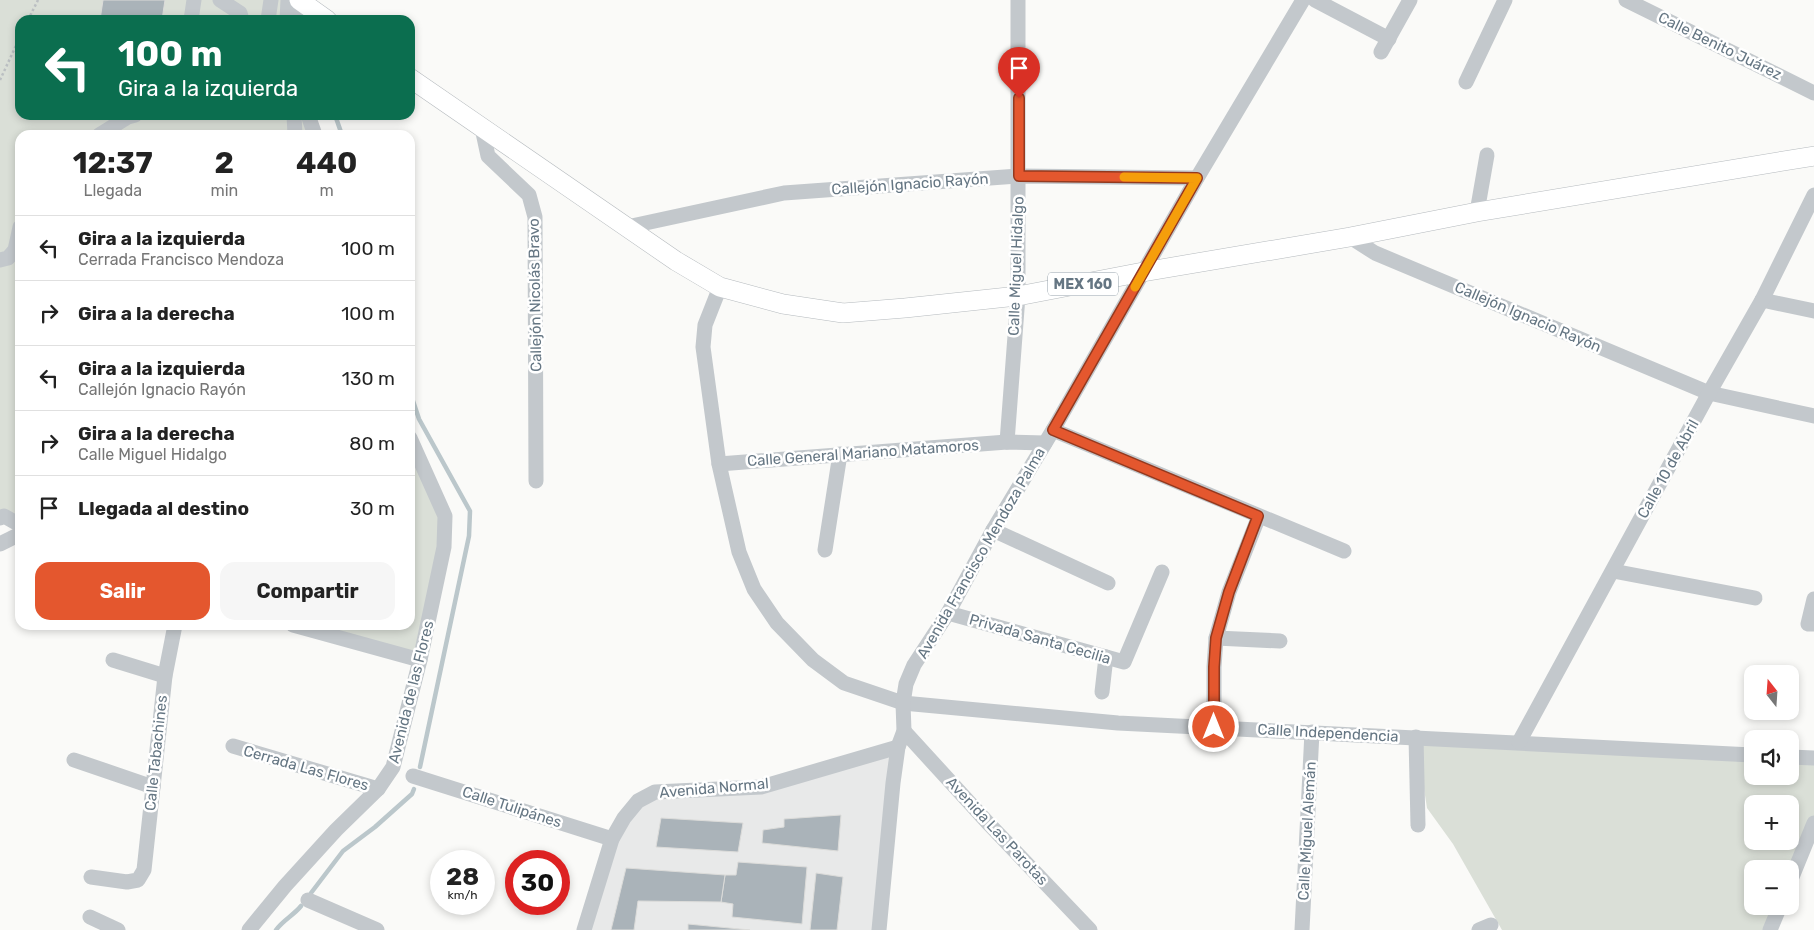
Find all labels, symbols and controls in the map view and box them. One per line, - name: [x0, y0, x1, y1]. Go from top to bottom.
- street label: Calle Benito Juárez: [1655, 8, 1785, 84]
- text: 100 m: [118, 33, 223, 75]
- icon: left: [35, 35, 100, 100]
- pin: [998, 47, 1040, 98]
- icon: arrive: [1005, 54, 1033, 82]
- text: Gira a la izquierda: [118, 75, 298, 102]
- text: 12:37: [73, 145, 153, 181]
- text: 2: [215, 145, 234, 181]
- text: 440: [296, 145, 357, 181]
- street label: Callejón Ignacio Rayón: [831, 170, 989, 198]
- text: Llegada: [83, 181, 142, 200]
- text: min: [210, 181, 238, 200]
- text: m: [319, 181, 334, 200]
- street label: Calle Miguel Hidalgo: [1005, 196, 1027, 336]
- street label: Callejón Nicolás Bravo: [525, 218, 545, 372]
- text: Gira a la izquierda: [78, 227, 245, 250]
- icon: left: [35, 234, 63, 262]
- text: 100 m: [341, 237, 395, 260]
- text: Cerrada Francisco Mendoza: [78, 250, 284, 269]
- road number: MEX 160: [1048, 272, 1118, 296]
- street label: Callejón Ignacio Rayón: [1452, 278, 1604, 356]
- icon: right: [35, 299, 63, 327]
- text: Gira a la derecha: [78, 302, 235, 325]
- text: 100 m: [341, 302, 395, 325]
- text: Gira a la izquierda: [78, 357, 245, 380]
- icon: left: [35, 364, 63, 392]
- text: 130 m: [342, 367, 395, 390]
- text: Callejón Ignacio Rayón: [78, 380, 246, 399]
- street label: Calle 10 de Abril: [1634, 417, 1702, 521]
- text: Gira a la derecha: [78, 422, 235, 445]
- icon: right: [35, 429, 63, 457]
- text: 80 m: [349, 432, 395, 455]
- street label: Calle General Mariano Matamoros: [747, 436, 980, 470]
- street label: Avenida Francisco Mendoza Palma: [913, 444, 1049, 662]
- text: Calle Miguel Hidalgo: [78, 445, 227, 464]
- icon: arrive: [35, 494, 63, 522]
- text: Llegada al destino: [78, 497, 249, 520]
- text: 30 m: [350, 497, 395, 520]
- button: Salir: [35, 562, 210, 620]
- button: Compartir: [220, 562, 395, 620]
- street label: Privada Santa Cecilia: [967, 610, 1113, 668]
- street label: Avenida de las Flores: [385, 618, 438, 765]
- north arrow: [1744, 665, 1799, 720]
- map controls: [1744, 665, 1799, 915]
- street label: Calle Tabachines: [141, 694, 171, 812]
- position arrow: [1187, 700, 1239, 752]
- street label: Calle Independencia: [1257, 720, 1399, 746]
- button: sound: [1744, 730, 1799, 785]
- street label: Cerrada Las Flores: [241, 742, 371, 795]
- street label: Calle Miguel Alemán: [1294, 761, 1320, 901]
- street label: Avenida Las Parotas: [942, 773, 1052, 889]
- street label: Avenida Normal: [659, 774, 769, 802]
- street label: Calle Tulipánes: [460, 782, 564, 832]
- button: +: [1744, 795, 1799, 850]
- speed limit sign: 30: [505, 850, 570, 915]
- button: −: [1744, 860, 1799, 915]
- text: 28: [446, 862, 479, 891]
- text: km/h: [448, 888, 477, 902]

